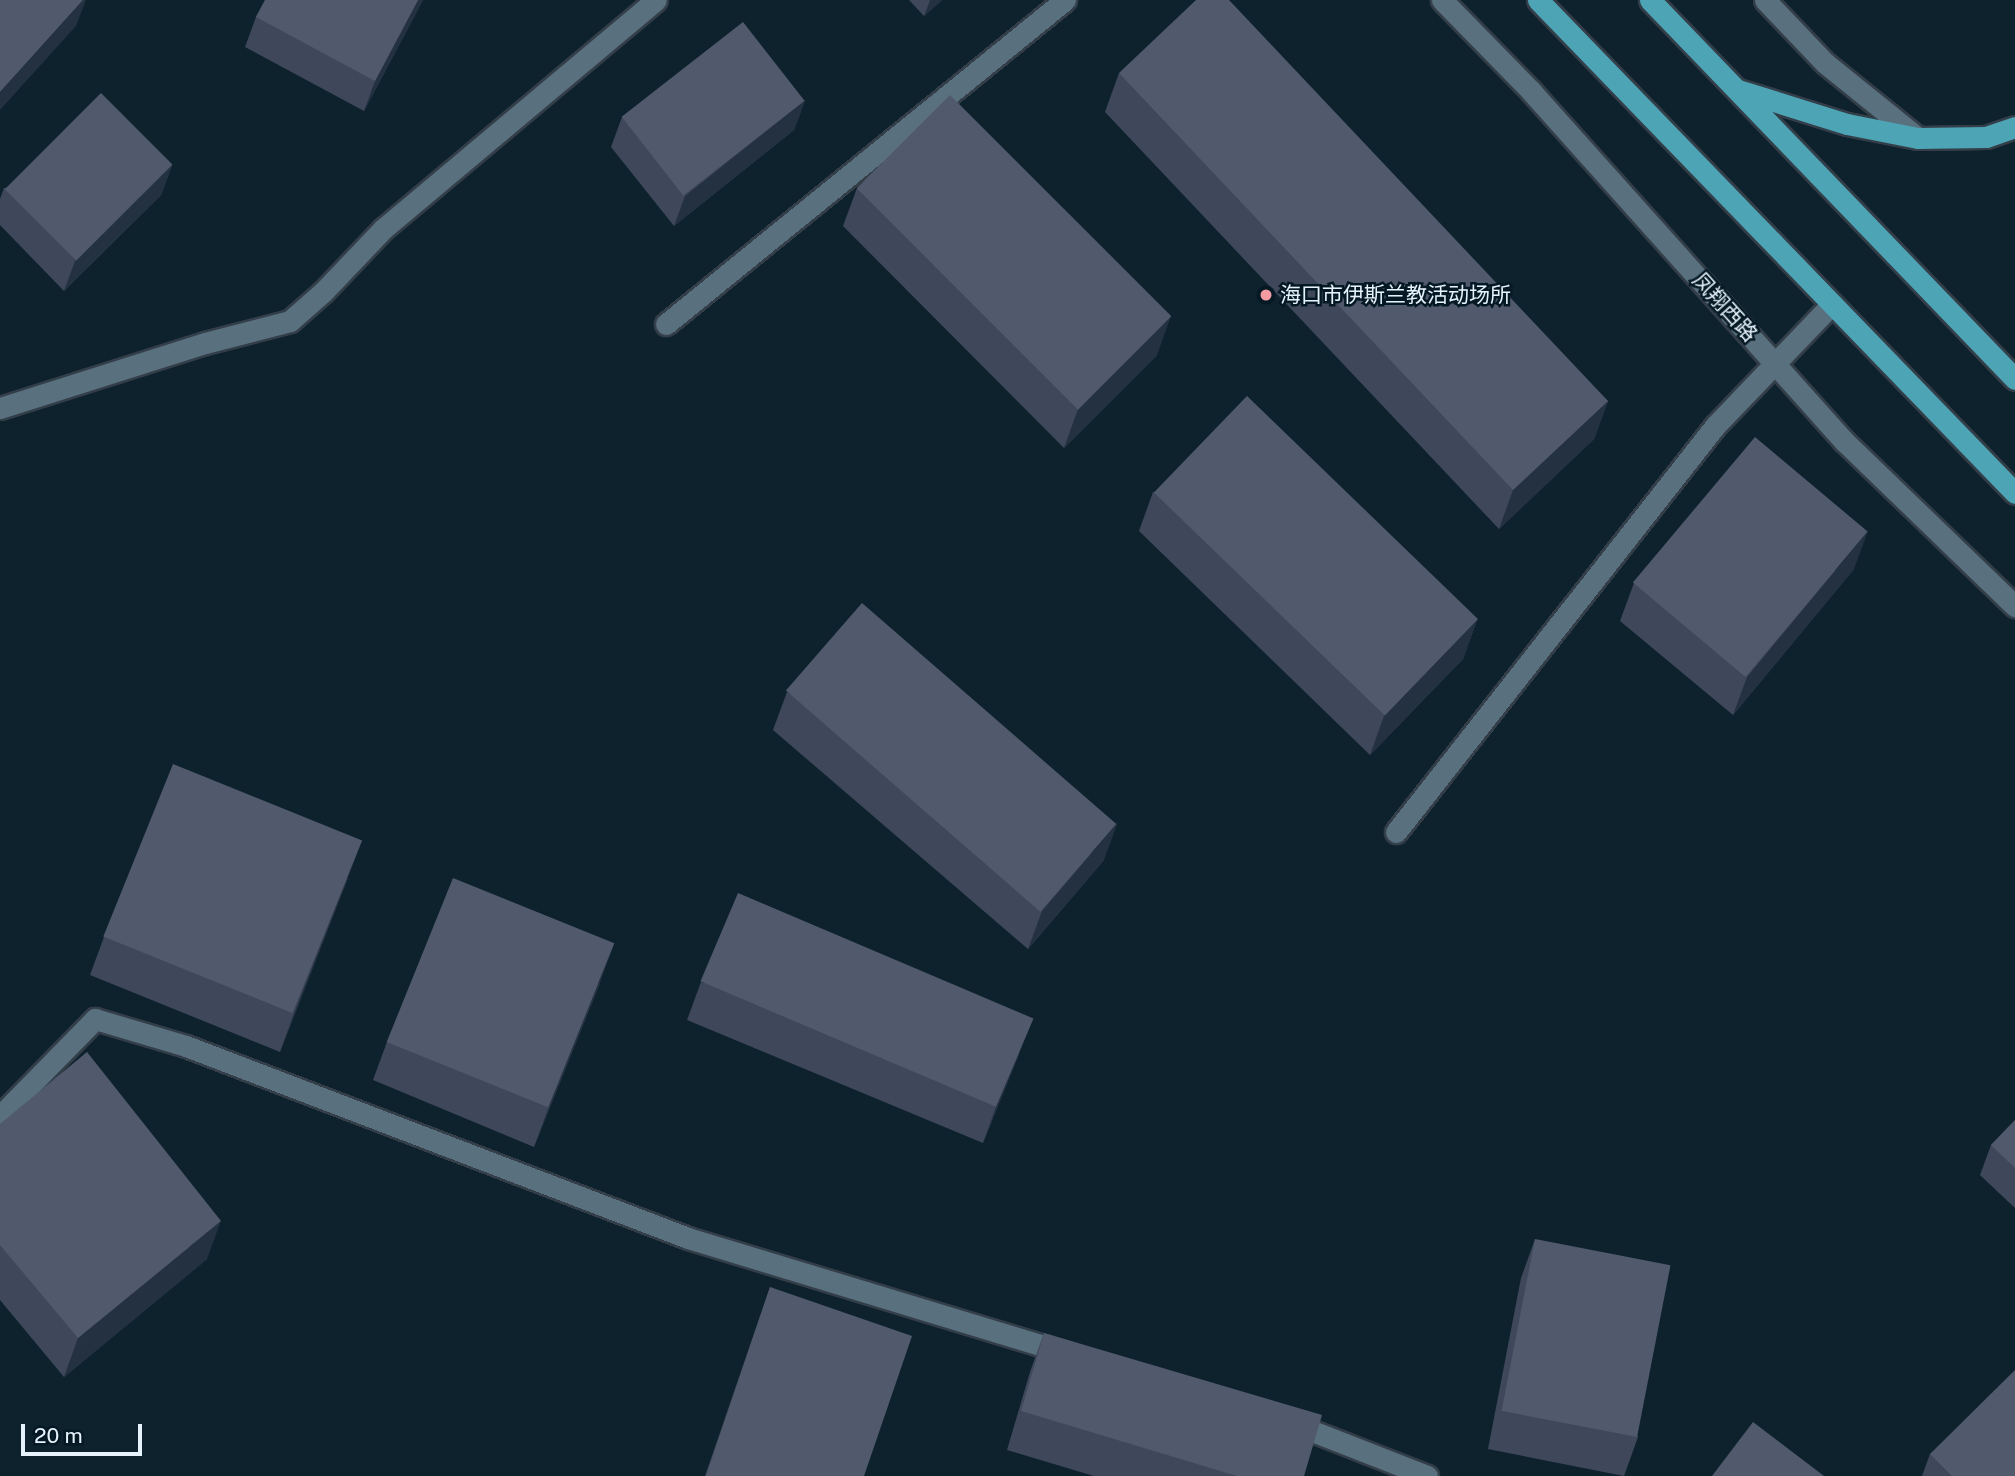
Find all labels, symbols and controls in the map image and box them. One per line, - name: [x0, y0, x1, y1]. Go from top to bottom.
- street label: 凤翔西路: [1688, 267, 1762, 347]
- place label: 海口市伊斯兰教活动场所: [1280, 282, 1511, 308]
- marker: 海口市伊斯兰教活动场所: [1258, 287, 1274, 303]
- scale bar: [24, 1410, 145, 1454]
- text: 20 m: [34, 1423, 83, 1448]

